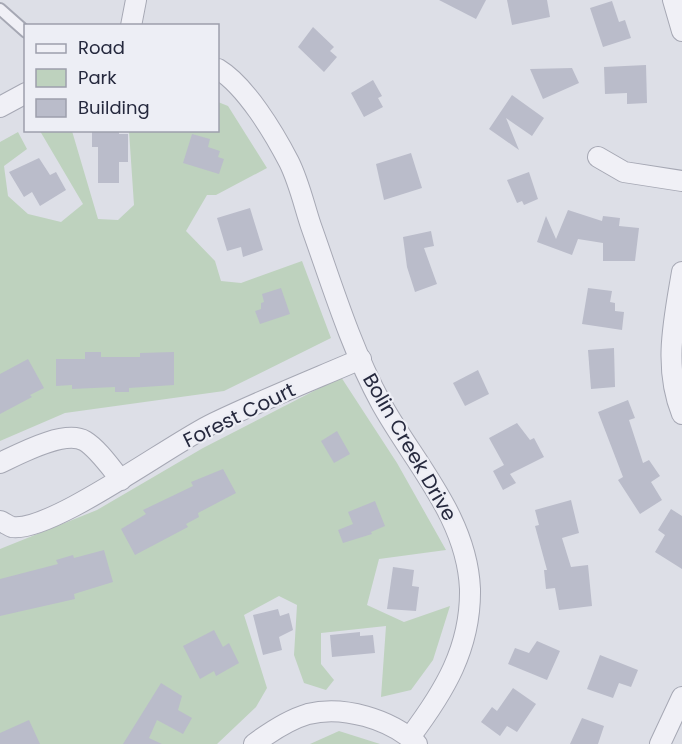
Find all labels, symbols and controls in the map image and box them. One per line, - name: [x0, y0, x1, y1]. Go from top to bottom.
- legend: [24, 24, 219, 132]
- text: Road: [78, 35, 125, 60]
- text: Park: [78, 65, 117, 90]
- text: Building: [78, 95, 150, 120]
- street label: Bolin Creek Drive: [356, 368, 464, 526]
- street label: Forest Court: [178, 376, 300, 454]

